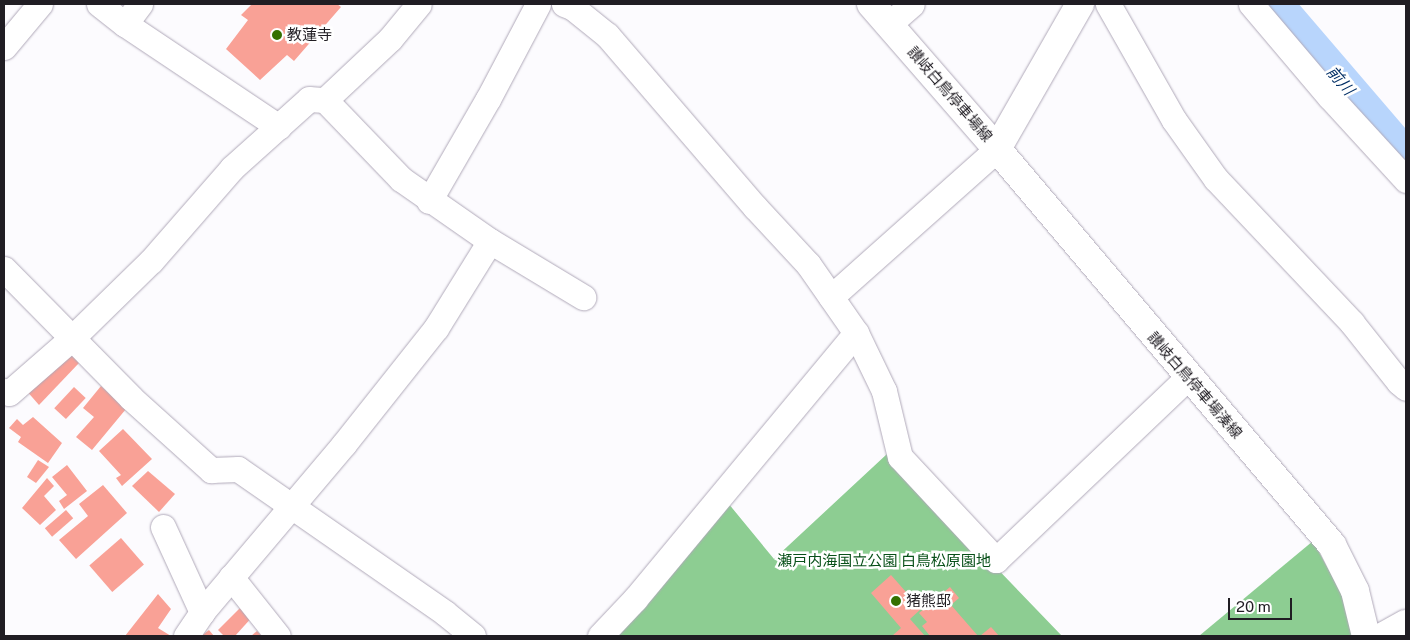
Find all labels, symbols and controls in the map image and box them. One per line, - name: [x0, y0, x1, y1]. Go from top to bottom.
- place label: 教蓮寺: [287, 26, 332, 44]
- marker: 教蓮寺: [271, 29, 283, 41]
- street label: 讃岐白鳥停車場線: [904, 43, 996, 145]
- water label: 前川: [1322, 63, 1358, 99]
- street label: 讃岐白鳥停車場湊線: [1144, 328, 1246, 442]
- park label: 瀬戸内海国立公園 白鳥松原園地: [777, 552, 991, 570]
- scale bar: [1230, 588, 1294, 620]
- place label: 猪熊邸: [906, 592, 951, 610]
- marker: 猪熊邸: [890, 595, 902, 607]
- text: 20 m: [1236, 598, 1271, 615]

